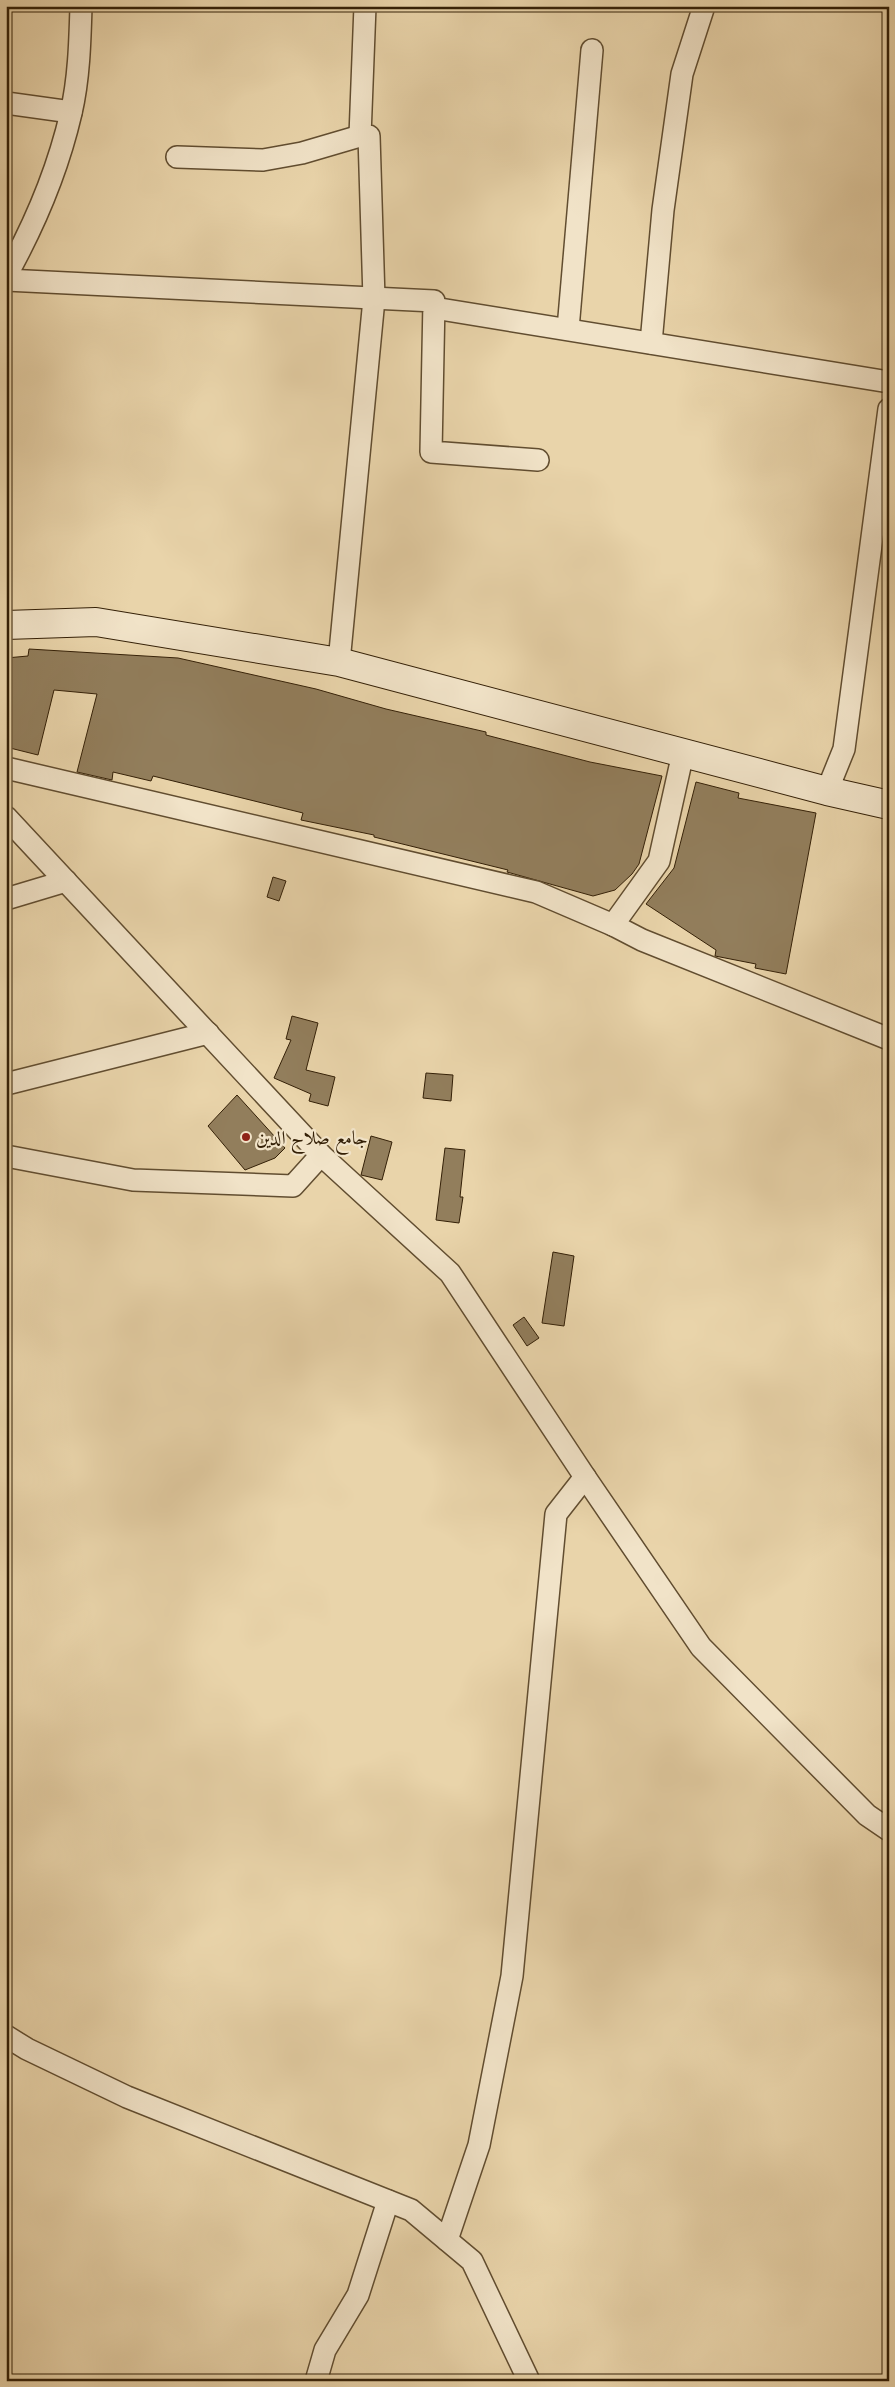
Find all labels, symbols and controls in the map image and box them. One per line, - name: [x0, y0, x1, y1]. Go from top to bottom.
- place label: جامع صلاح الدين: [256, 1130, 368, 1155]
- marker: جامع صلاح الدين: [240, 1131, 252, 1143]

